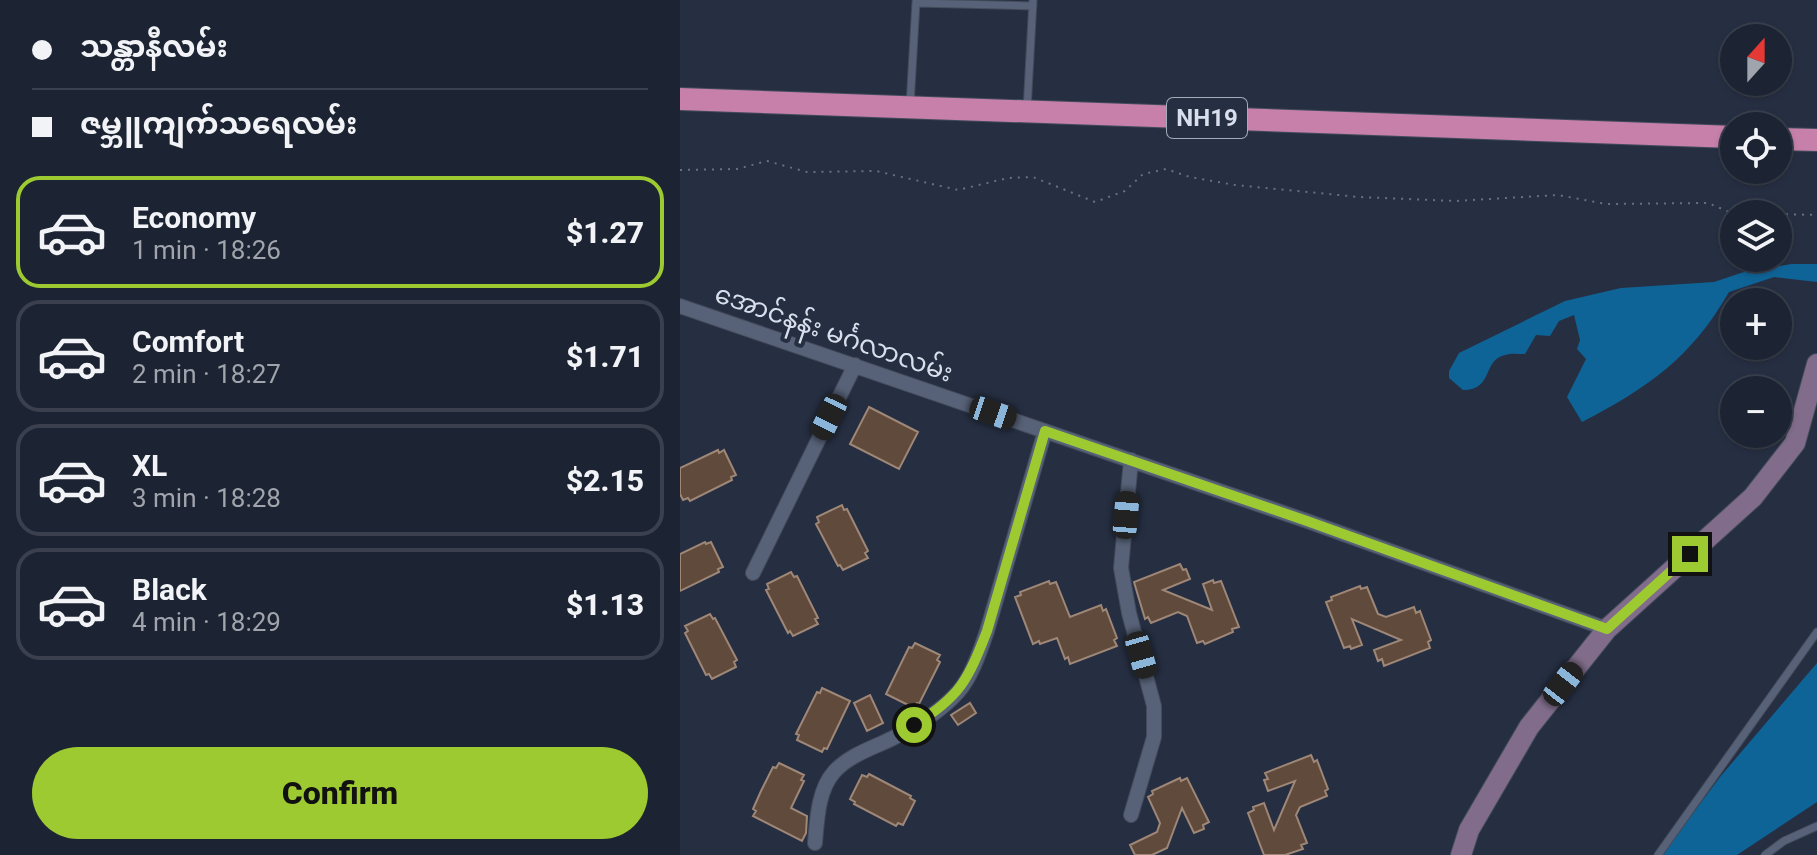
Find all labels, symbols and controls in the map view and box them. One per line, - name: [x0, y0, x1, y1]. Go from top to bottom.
- north arrow: [1720, 24, 1792, 96]
- map controls: [1720, 24, 1792, 448]
- text: သန္တာနီလမ်း: [80, 29, 228, 64]
- road number: NH19: [1167, 98, 1247, 138]
- text: ဇမ္ဘူကျက်သရေလမ်း: [80, 106, 357, 141]
- button: locate: [1720, 112, 1792, 184]
- icon: car: [36, 196, 108, 268]
- text: Economy: [132, 200, 256, 235]
- button: layers: [1720, 200, 1792, 272]
- text: $1.27: [566, 215, 644, 250]
- text: 1 min · 18:26: [132, 235, 281, 265]
- street label: အောင်နန်း မင်္ဂလာလမ်း: [709, 276, 958, 393]
- button: +: [1720, 288, 1792, 360]
- icon: car: [36, 320, 108, 392]
- text: Comfort: [132, 324, 244, 359]
- text: $1.71: [566, 339, 644, 374]
- text: 2 min · 18:27: [132, 359, 281, 389]
- button: −: [1720, 376, 1792, 448]
- car: [808, 390, 850, 444]
- car: [966, 394, 1020, 432]
- icon: car: [36, 444, 108, 516]
- text: XL: [132, 448, 167, 483]
- text: $2.15: [566, 463, 644, 498]
- text: 3 min · 18:28: [132, 483, 281, 513]
- car: [1112, 490, 1140, 540]
- route end: [1672, 536, 1708, 572]
- icon: car: [36, 568, 108, 640]
- text: Black: [132, 572, 207, 607]
- text: $1.13: [566, 587, 644, 622]
- text: 4 min · 18:29: [132, 607, 281, 637]
- car: [1123, 629, 1159, 681]
- car: [1539, 658, 1587, 710]
- route start: [896, 707, 932, 743]
- button: Confirm: [32, 747, 648, 839]

